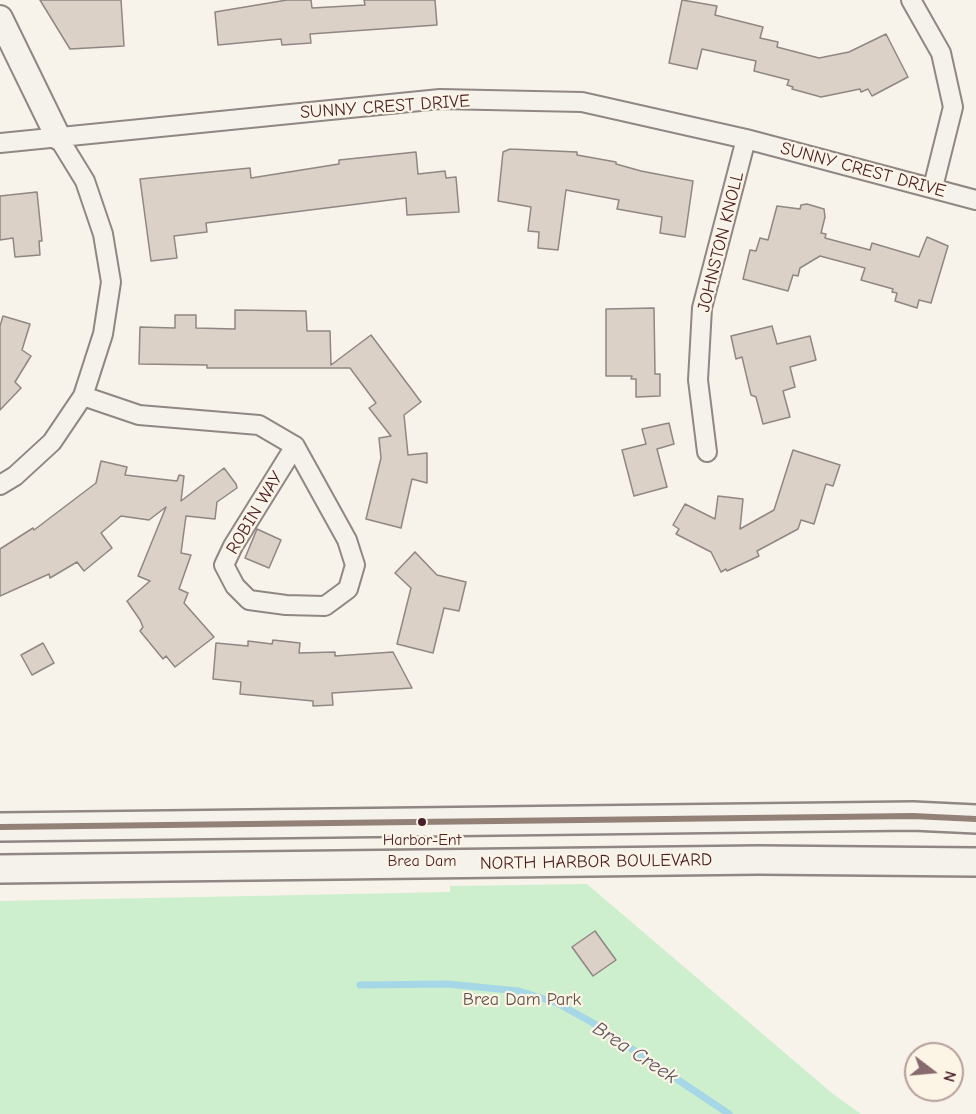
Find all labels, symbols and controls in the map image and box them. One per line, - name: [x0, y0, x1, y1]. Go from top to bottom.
- street label: SUNNY CREST DRIVE: [299, 90, 471, 124]
- street label: SUNNY CREST DRIVE: [778, 138, 948, 202]
- street label: JOHNSTON KNOLL: [693, 170, 749, 314]
- street label: ROBIN WAY: [222, 468, 288, 558]
- marker: Harbor-Ent Brea Dam: [416, 816, 428, 828]
- place label: Harbor-Ent Brea Dam: [383, 830, 461, 868]
- street label: NORTH HARBOR BOULEVARD: [480, 849, 712, 875]
- park label: Brea Dam Park: [463, 989, 581, 1011]
- water label: Brea Creek: [588, 1017, 682, 1089]
- north arrow: [904, 1042, 964, 1102]
- text: N: [939, 1069, 959, 1084]

